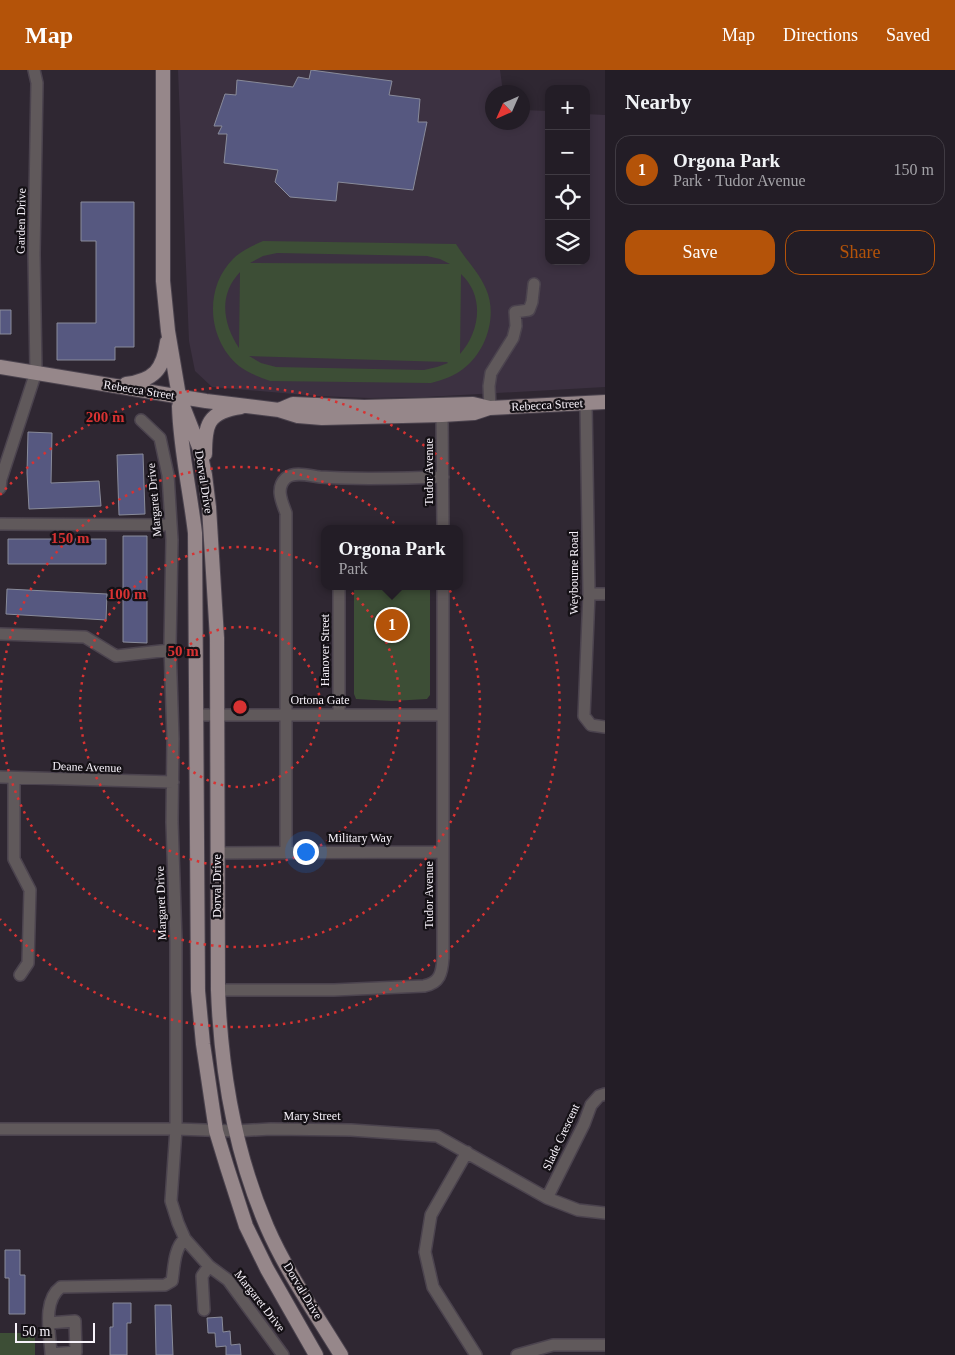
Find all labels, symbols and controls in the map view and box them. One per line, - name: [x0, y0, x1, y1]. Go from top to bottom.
- text: Map: [25, 22, 73, 48]
- text: Map: [722, 25, 755, 45]
- text: Directions: [783, 25, 858, 45]
- text: Saved: [886, 25, 930, 45]
- north arrow: [485, 85, 530, 130]
- map controls: [545, 85, 590, 265]
- button: +: [545, 85, 590, 130]
- text: Nearby: [625, 90, 692, 114]
- button: −: [545, 130, 590, 175]
- text: Orgona Park: [673, 150, 780, 171]
- text: 1: [638, 161, 646, 178]
- text: 150 m: [894, 161, 934, 178]
- text: Park · Tudor Avenue: [673, 172, 806, 189]
- button: locate: [545, 175, 590, 220]
- street label: Garden Drive: [13, 188, 29, 254]
- button: layers: [545, 220, 590, 265]
- button: Save: [625, 230, 775, 275]
- button: Share: [785, 230, 935, 275]
- street label: Rebecca Street: [103, 377, 176, 403]
- street label: Rebecca Street: [511, 396, 584, 414]
- text: 200 m: [86, 409, 125, 425]
- street label: Tudor Avenue: [422, 438, 436, 506]
- street label: Dorval Drive: [192, 449, 216, 515]
- street label: Margaret Drive: [144, 462, 164, 538]
- popup: [321, 525, 463, 590]
- text: 150 m: [51, 530, 90, 546]
- street label: Weybourne Road: [567, 531, 581, 615]
- text: Orgona Park: [338, 538, 446, 559]
- text: Park: [338, 560, 368, 577]
- text: 100 m: [108, 586, 147, 602]
- pin: 1: [376, 606, 408, 644]
- street label: Hanover Street: [318, 613, 332, 686]
- text: 50 m: [167, 643, 199, 659]
- street label: Ortona Gate: [291, 693, 349, 707]
- centre of rings: [231, 698, 249, 716]
- street label: Deane Avenue: [52, 759, 122, 775]
- street label: Military Way: [328, 831, 392, 845]
- your location: [293, 839, 319, 865]
- street label: Dorval Drive: [210, 854, 224, 918]
- street label: Tudor Avenue: [422, 861, 436, 929]
- street label: Margaret Drive: [153, 866, 169, 940]
- street label: Slade Crescent: [540, 1101, 583, 1172]
- street label: Mary Street: [284, 1109, 341, 1123]
- street label: Dorval Drive: [281, 1260, 325, 1322]
- street label: Margaret Drive: [232, 1267, 288, 1335]
- scale bar: [15, 1320, 95, 1343]
- text: 50 m: [22, 1324, 50, 1339]

